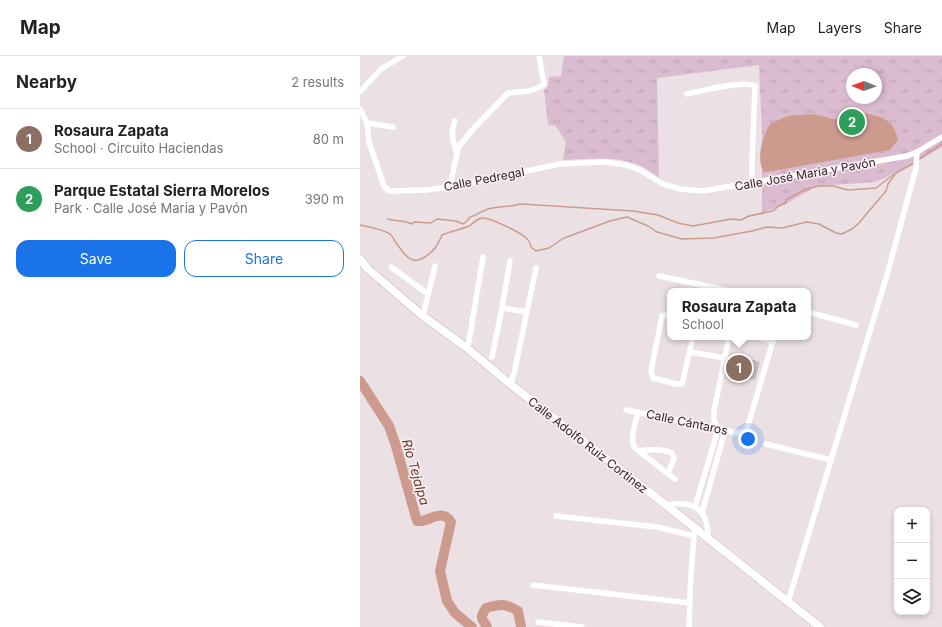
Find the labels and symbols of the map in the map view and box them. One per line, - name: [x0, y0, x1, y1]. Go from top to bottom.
- north arrow: [846, 68, 882, 104]
- pin: 2: [839, 107, 865, 137]
- street label: Calle José Maria y Pavón: [733, 154, 877, 194]
- street label: Calle Pedregal: [442, 164, 526, 194]
- pin: 1: [726, 353, 752, 383]
- street label: Calle Adolfo Ruiz Cortinez: [525, 394, 651, 496]
- street label: Calle Cántaros: [645, 406, 729, 438]
- your location: [738, 429, 758, 449]
- water label: Río Tejalpa: [399, 437, 433, 507]

